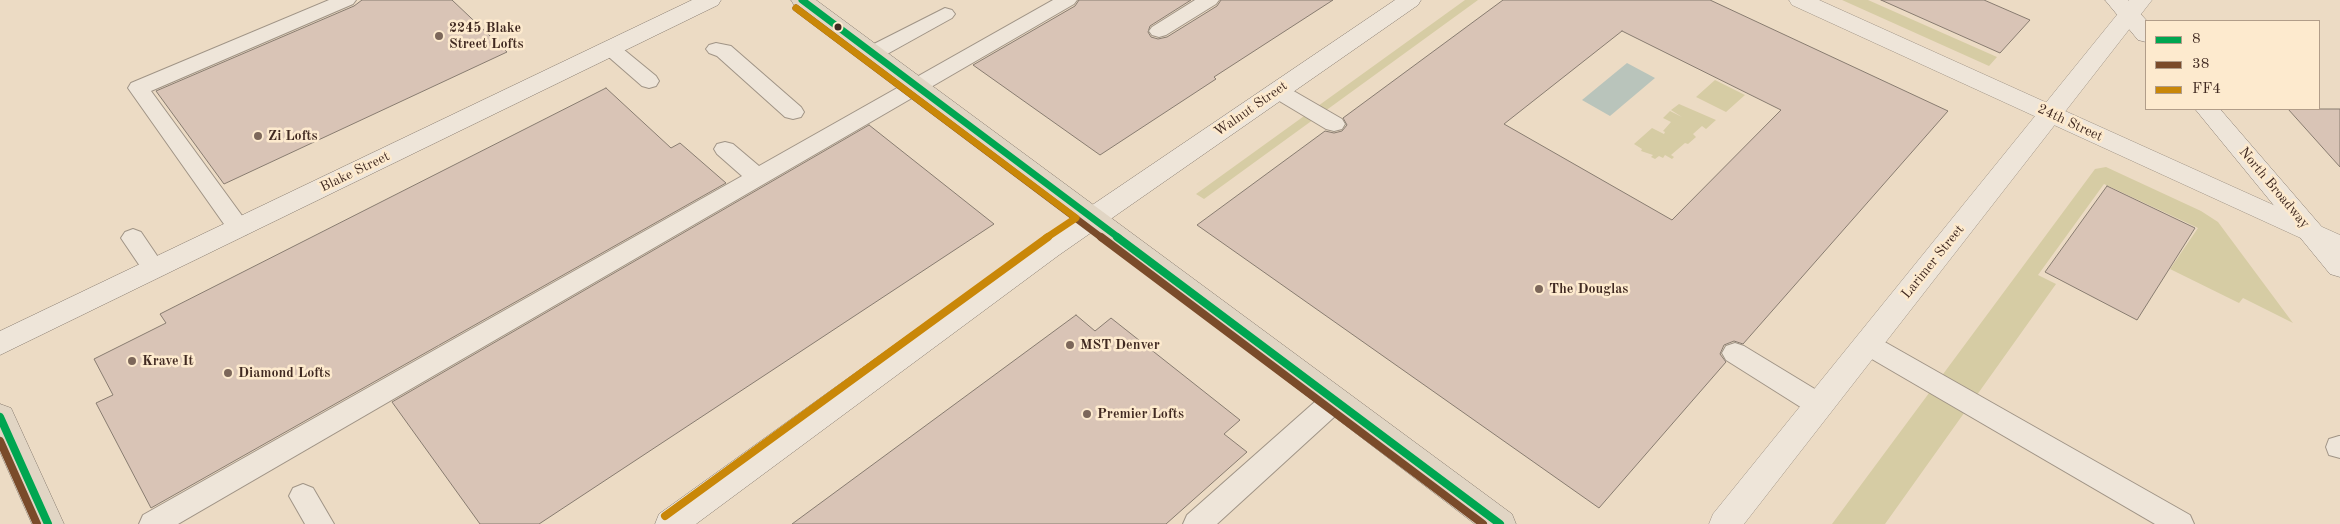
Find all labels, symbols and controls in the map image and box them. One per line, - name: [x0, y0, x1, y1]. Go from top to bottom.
- place label: 2245 Blake Street Lofts: [449, 20, 524, 52]
- legend: [2145, 20, 2320, 110]
- unlabelled marker: [833, 22, 843, 32]
- marker: 2245 Blake Street Lofts: [433, 30, 445, 42]
- text: 8: [2192, 32, 2201, 47]
- text: 38: [2192, 57, 2209, 72]
- street label: Walnut Street: [1211, 78, 1291, 140]
- text: FF4: [2192, 82, 2221, 97]
- street label: 24th Street: [2035, 101, 2105, 145]
- place label: Zi Lofts: [268, 128, 318, 144]
- marker: Zi Lofts: [252, 130, 264, 142]
- street label: North Broadway: [2235, 144, 2313, 232]
- street label: Blake Street: [318, 148, 392, 196]
- street label: Larimer Street: [1898, 222, 1968, 302]
- place label: The Douglas: [1549, 281, 1628, 297]
- marker: The Douglas: [1533, 283, 1545, 295]
- place label: MST Denver: [1080, 337, 1160, 353]
- marker: MST Denver: [1064, 339, 1076, 351]
- place label: Krave It: [142, 353, 194, 369]
- marker: Krave It: [126, 355, 138, 367]
- place label: Diamond Lofts: [238, 365, 330, 381]
- marker: Diamond Lofts: [222, 367, 234, 379]
- place label: Premier Lofts: [1097, 406, 1184, 422]
- marker: Premier Lofts: [1081, 408, 1093, 420]

